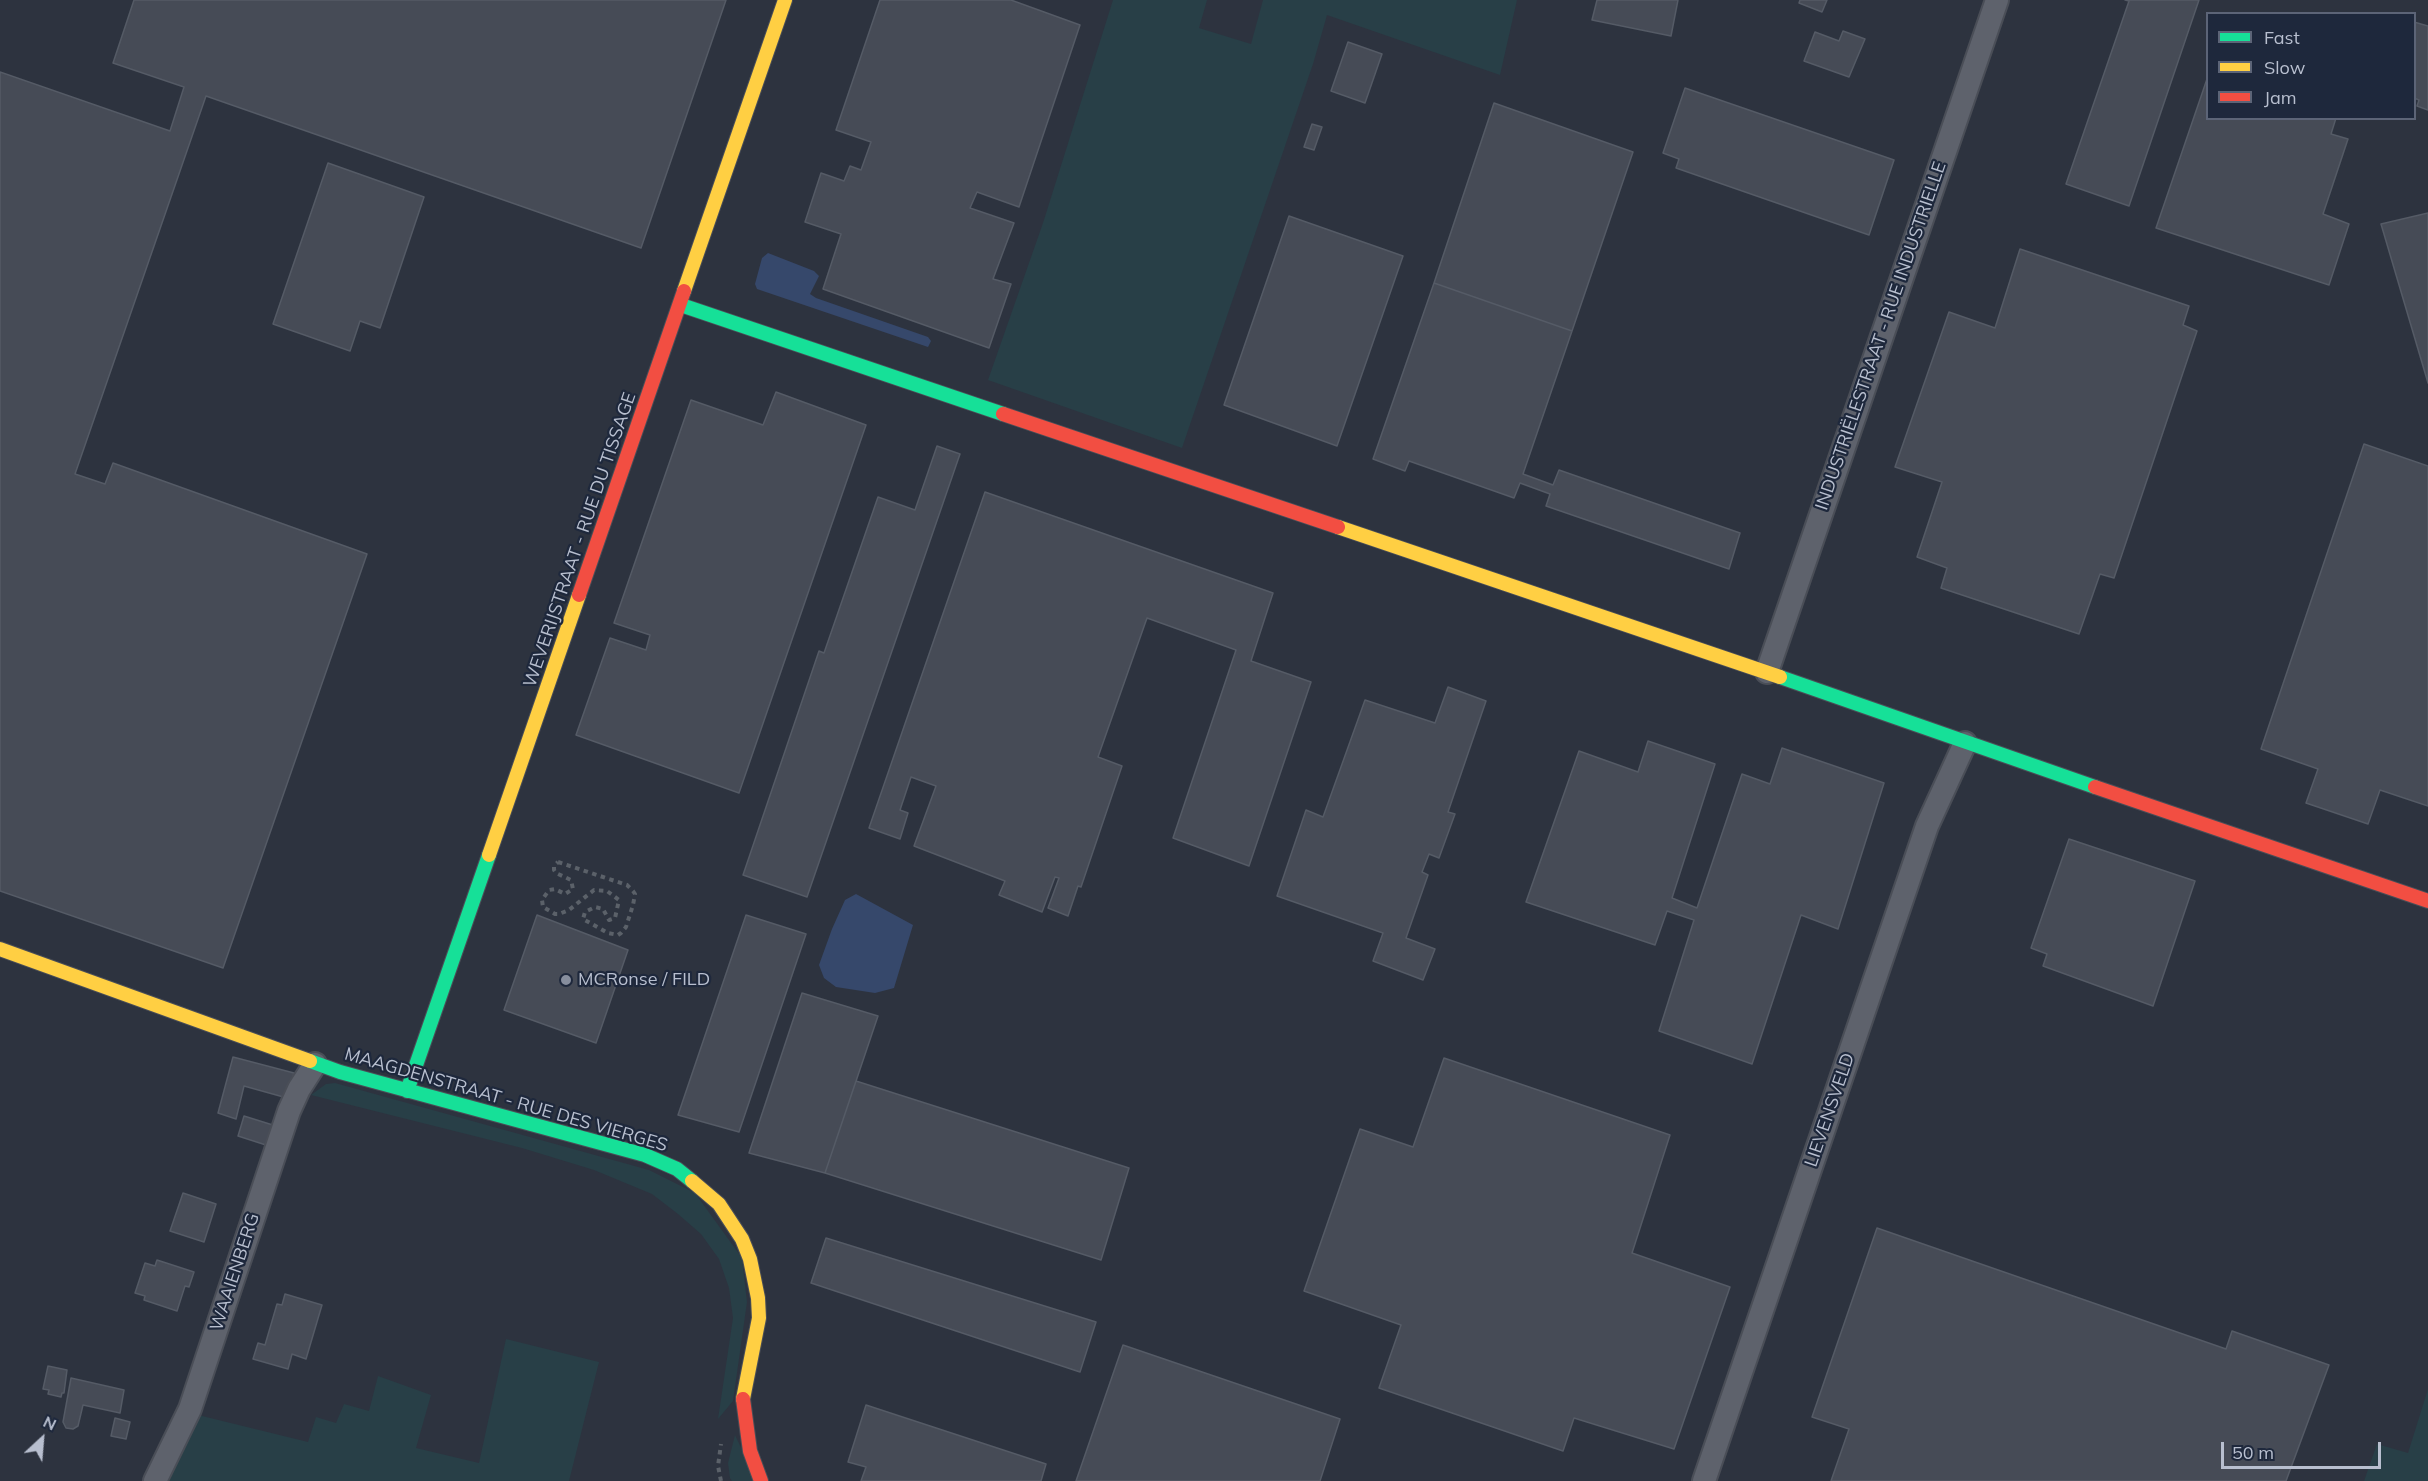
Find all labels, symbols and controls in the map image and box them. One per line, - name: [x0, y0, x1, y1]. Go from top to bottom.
- legend: [2206, 12, 2416, 120]
- text: Fast: [2264, 26, 2300, 49]
- text: Slow: [2264, 56, 2305, 79]
- text: Jam: [2264, 86, 2297, 109]
- street label: INDUSTRIËLESTRAAT - RUE INDUSTRIELLE: [1811, 159, 1951, 513]
- street label: WEVERIJSTRAAT - RUE DU TISSAGE: [519, 390, 641, 690]
- place label: MCRonse / FILD: [578, 969, 710, 991]
- marker: MCRonse / FILD: [559, 973, 573, 987]
- street label: MAAGDENSTRAAT - RUE DES VIERGES: [342, 1043, 670, 1157]
- street label: LIEVENSVELD: [1800, 1050, 1860, 1170]
- street label: WAAIENBERG: [206, 1210, 264, 1334]
- north arrow: [12, 1409, 72, 1469]
- text: N: [40, 1411, 60, 1434]
- scale bar: [2224, 1430, 2384, 1468]
- text: 50 m: [2232, 1441, 2274, 1464]

